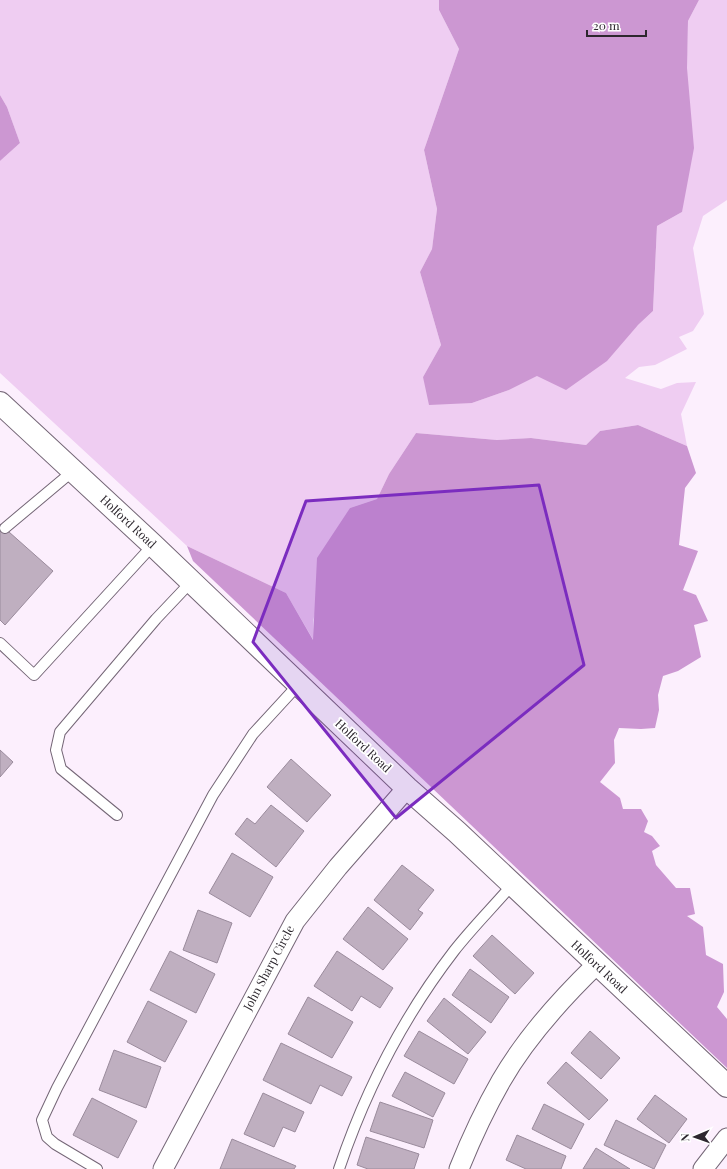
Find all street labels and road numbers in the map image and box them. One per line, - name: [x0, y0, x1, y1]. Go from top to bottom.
- street label: Holford Road: [97, 491, 160, 552]
- street label: Holford Road: [332, 715, 395, 776]
- street label: John Sharp Circle: [238, 922, 297, 1014]
- street label: Holford Road: [568, 936, 631, 997]

